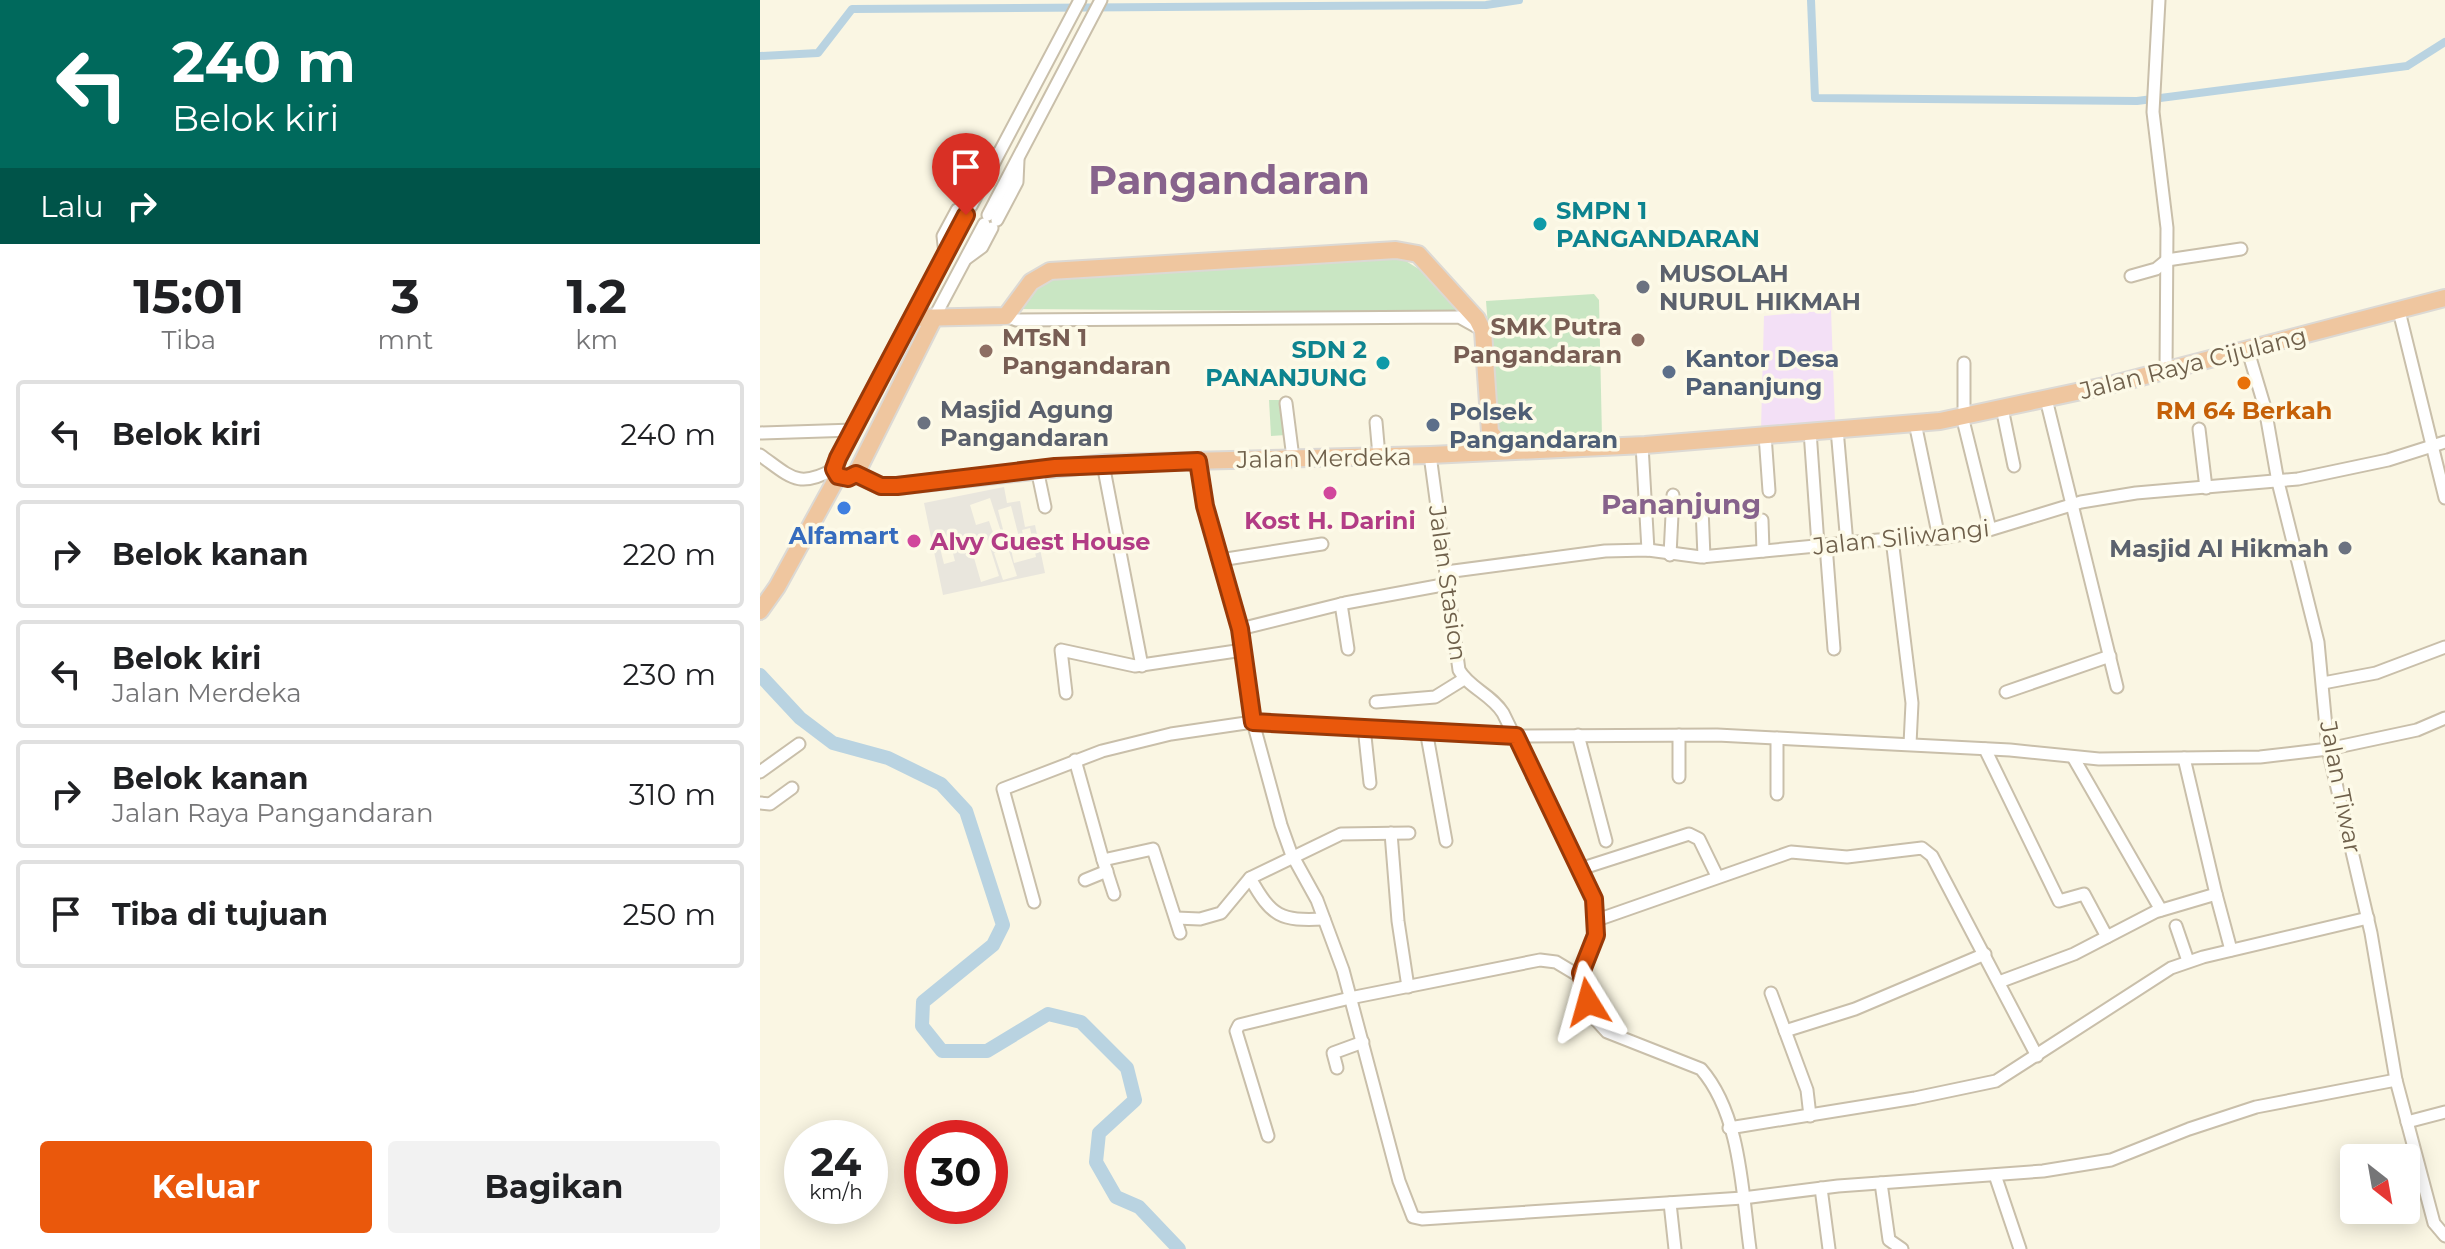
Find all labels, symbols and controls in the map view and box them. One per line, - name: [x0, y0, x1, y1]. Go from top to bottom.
- text: 240 m: [172, 28, 356, 96]
- icon: left: [40, 32, 144, 136]
- text: Belok kiri: [172, 96, 339, 140]
- pin: [932, 133, 1000, 215]
- icon: arrive: [944, 145, 988, 189]
- district label: Pangandaran: [1088, 155, 1370, 204]
- icon: right: [120, 184, 164, 228]
- text: Lalu: [40, 188, 104, 225]
- place label: SMPN 1 PANGANDARAN: [1556, 196, 1760, 253]
- marker: SMPN 1 PANGANDARAN: [1531, 215, 1549, 233]
- place label: MUSOLAH NURUL HIKMAH: [1659, 259, 1861, 316]
- text: 15:01: [133, 267, 244, 325]
- text: 3: [391, 267, 420, 325]
- text: 1.2: [567, 267, 627, 325]
- marker: MUSOLAH NURUL HIKMAH: [1634, 278, 1652, 296]
- place label: SMK Putra Pangandaran: [1453, 312, 1622, 369]
- street label: Jalan Raya Cijulang: [2076, 321, 2309, 405]
- place label: MTsN 1 Pangandaran: [1002, 323, 1171, 380]
- text: Tiba: [161, 324, 216, 356]
- text: mnt: [378, 324, 433, 356]
- text: km: [575, 324, 618, 356]
- marker: SMK Putra Pangandaran: [1629, 331, 1647, 349]
- place label: SDN 2 PANANJUNG: [1205, 335, 1367, 392]
- marker: MTsN 1 Pangandaran: [977, 342, 995, 360]
- place label: Kantor Desa Pananjung: [1685, 344, 1839, 401]
- marker: SDN 2 PANANJUNG: [1374, 354, 1392, 372]
- marker: Kantor Desa Pananjung: [1660, 363, 1678, 381]
- marker: RM 64 Berkah: [2235, 374, 2253, 392]
- place label: Masjid Agung Pangandaran: [940, 395, 1114, 452]
- place label: RM 64 Berkah: [2156, 396, 2332, 425]
- place label: Polsek Pangandaran: [1449, 397, 1618, 454]
- icon: left: [44, 412, 88, 456]
- marker: Masjid Agung Pangandaran: [915, 414, 933, 432]
- text: Belok kiri: [112, 416, 261, 453]
- text: 240 m: [620, 416, 716, 453]
- marker: Polsek Pangandaran: [1424, 416, 1442, 434]
- street label: Jalan Merdeka: [1235, 442, 1412, 474]
- marker: Kost H. Darini: [1321, 484, 1339, 502]
- district label: Pananjung: [1601, 487, 1761, 521]
- marker: Alfamart: [835, 499, 853, 517]
- street label: Jalan Stasion: [1423, 502, 1473, 663]
- place label: Kost H. Darini: [1244, 506, 1416, 535]
- street label: Jalan Siliwangi: [1810, 513, 1991, 561]
- place label: Alfamart: [788, 521, 900, 550]
- place label: Alvy Guest House: [929, 527, 1150, 556]
- icon: right: [44, 532, 88, 576]
- marker: Alvy Guest House: [905, 532, 923, 550]
- place label: Masjid Al Hikmah: [2109, 534, 2329, 563]
- text: Belok kanan: [112, 536, 309, 573]
- text: 220 m: [622, 536, 716, 573]
- marker: Masjid Al Hikmah: [2336, 539, 2354, 557]
- text: Belok kiri: [112, 640, 261, 677]
- icon: left: [44, 652, 88, 696]
- text: 230 m: [622, 656, 716, 693]
- text: Jalan Merdeka: [112, 677, 302, 709]
- street label: Jalan Tiwar: [2314, 717, 2368, 856]
- text: Belok kanan: [112, 760, 309, 797]
- icon: right: [44, 772, 88, 816]
- text: 310 m: [629, 776, 716, 813]
- text: Jalan Raya Pangandaran: [112, 797, 434, 829]
- icon: arrive: [44, 892, 88, 936]
- text: Tiba di tujuan: [112, 896, 328, 933]
- text: 250 m: [622, 896, 716, 933]
- position arrow: [1546, 960, 1630, 1044]
- speed limit sign: 30: [904, 1120, 1008, 1224]
- text: 24: [811, 1137, 861, 1186]
- button: Keluar: [40, 1141, 372, 1233]
- button: Bagikan: [388, 1141, 720, 1233]
- north arrow: [2340, 1144, 2420, 1224]
- map controls: [2340, 1144, 2420, 1224]
- text: km/h: [809, 1180, 863, 1204]

